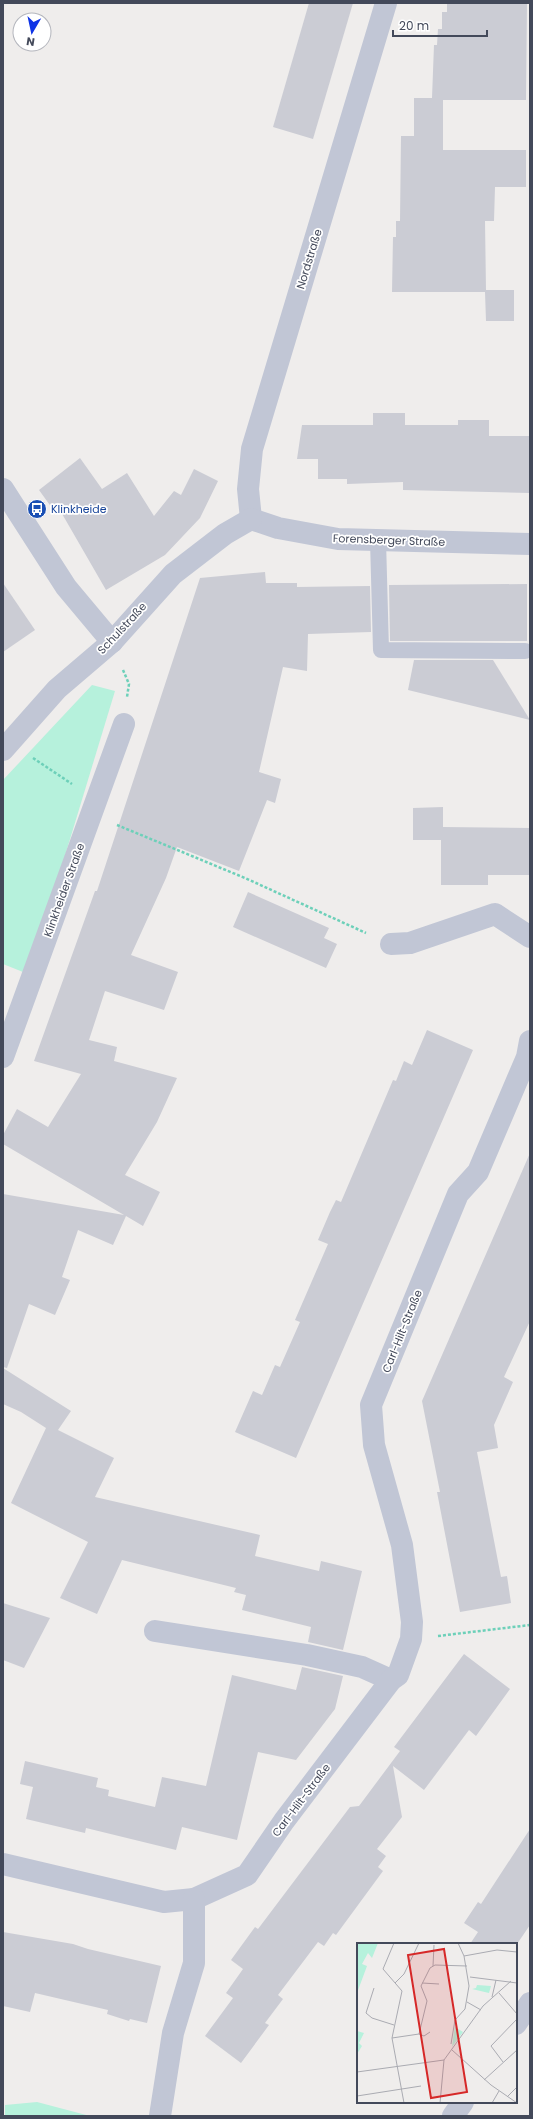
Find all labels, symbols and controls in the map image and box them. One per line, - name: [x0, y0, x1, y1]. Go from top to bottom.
- north arrow: [12, 12, 52, 52]
- scale bar: [393, 12, 487, 38]
- text: 20 m: [399, 17, 429, 34]
- text: N: [25, 33, 36, 50]
- street label: Nordstraße: [292, 227, 326, 291]
- bus stop icon: Klinkheide: [26, 498, 48, 520]
- place label: Klinkheide: [51, 501, 107, 517]
- street label: Forensberger Straße: [333, 530, 446, 550]
- street label: Schulstraße: [94, 598, 150, 657]
- street label: Klinkheider Straße: [40, 841, 88, 939]
- street label: Carl-Hilt-Straße: [378, 1287, 426, 1375]
- street label: Carl-Hilt-Straße: [268, 1760, 334, 1840]
- inset map: [357, 1943, 517, 2103]

